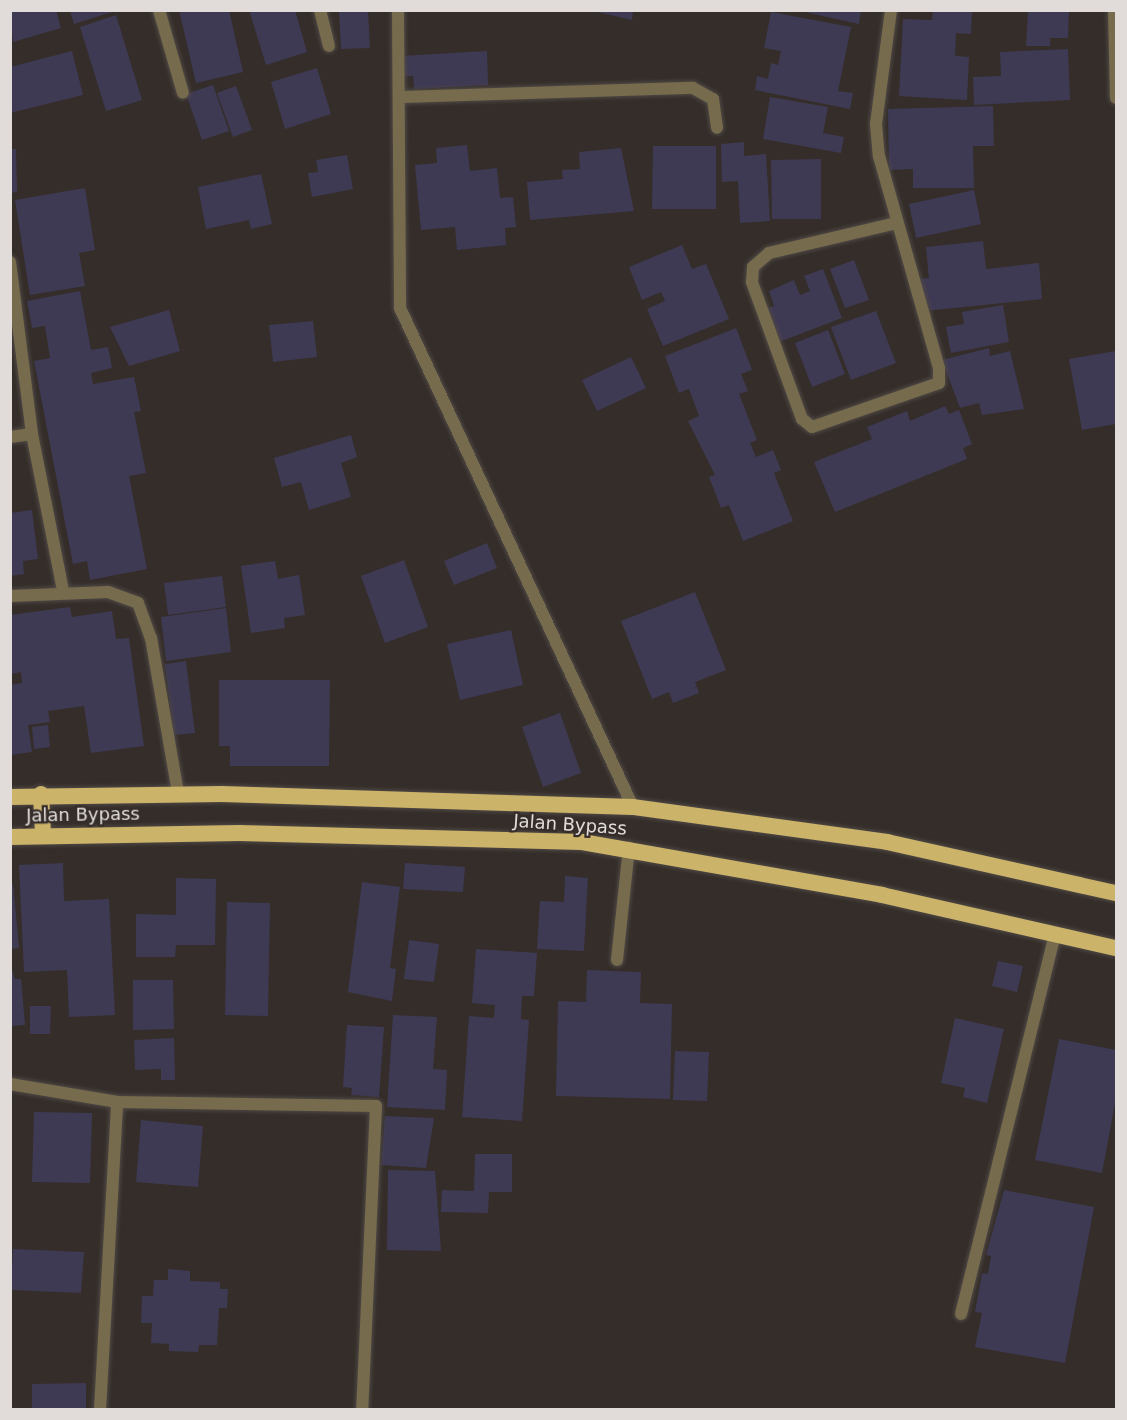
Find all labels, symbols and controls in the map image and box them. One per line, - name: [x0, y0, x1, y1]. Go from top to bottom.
- street label: Jalan Bypass: [26, 803, 140, 827]
- street label: Jalan Bypass: [513, 810, 627, 840]

